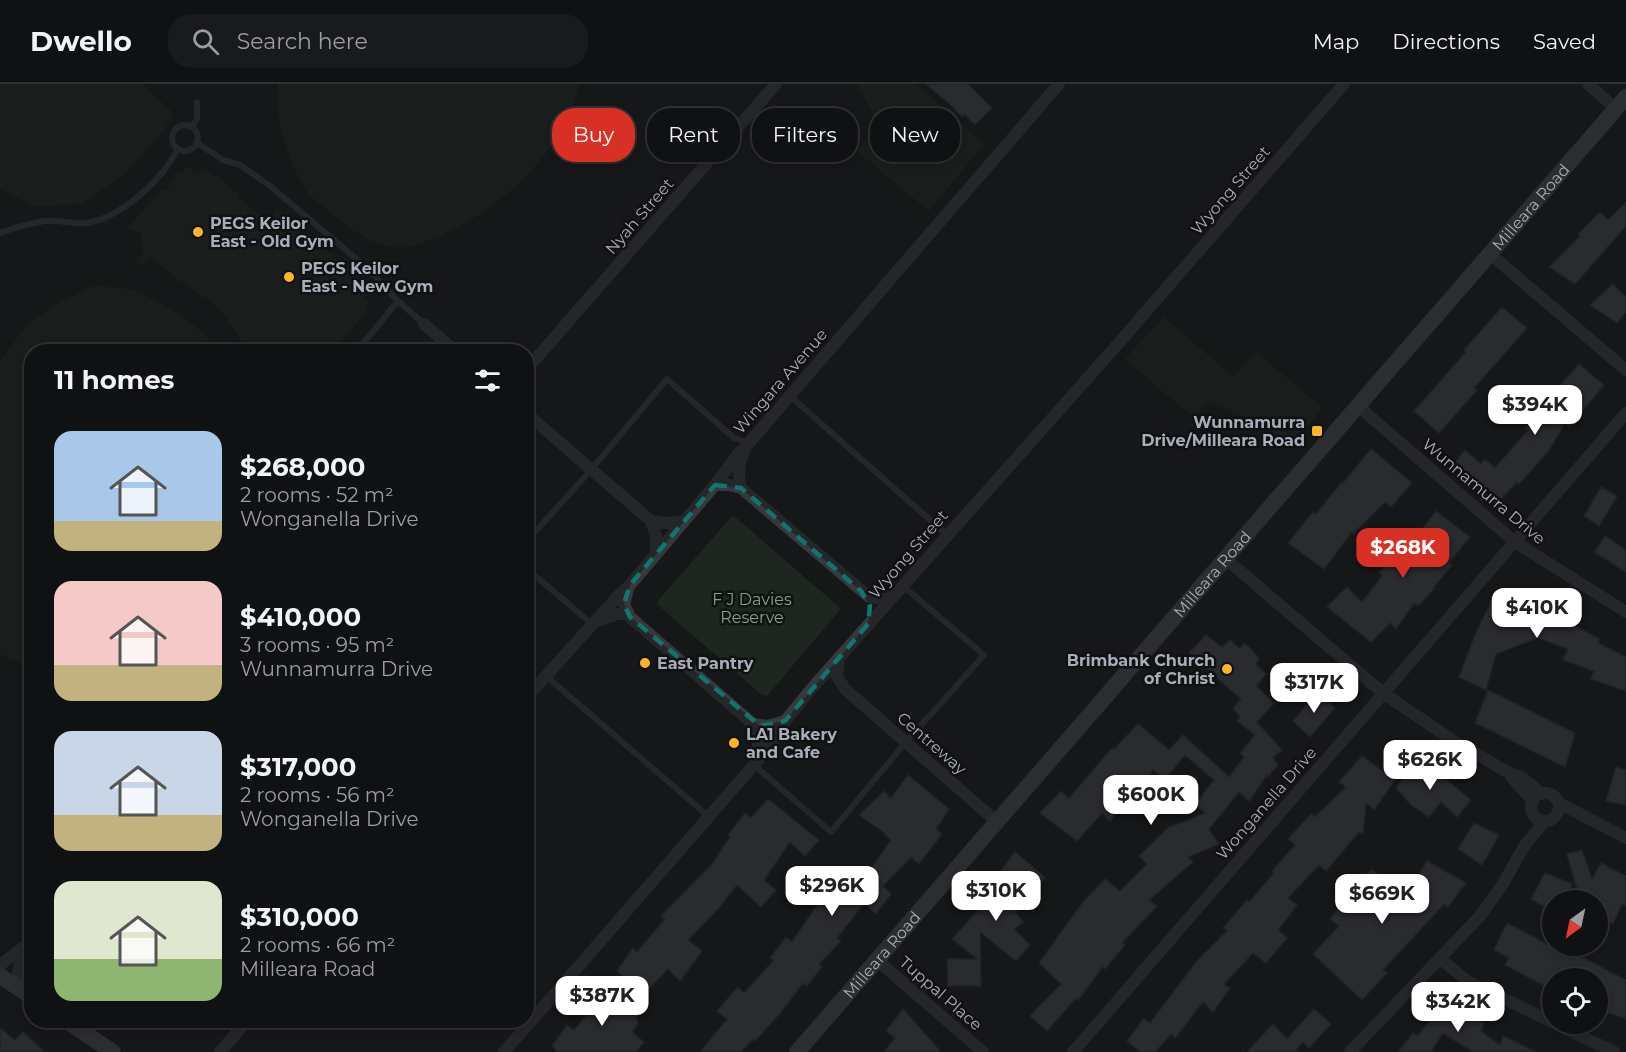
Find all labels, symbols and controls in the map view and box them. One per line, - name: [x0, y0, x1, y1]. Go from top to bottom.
- search box: [168, 14, 588, 68]
- text: Dwello: [30, 24, 132, 58]
- icon: search: [189, 25, 222, 58]
- text: Search here: [237, 28, 368, 55]
- text: Map: [1313, 29, 1359, 54]
- text: Directions: [1392, 29, 1500, 54]
- text: Saved: [1533, 29, 1596, 54]
- chip: Buy: [552, 108, 635, 162]
- chip: Rent: [647, 108, 740, 162]
- chip: Filters: [752, 108, 858, 162]
- chip: New: [870, 108, 960, 162]
- street label: Wyong Street: [1187, 142, 1274, 238]
- street label: Milleara Road: [1488, 160, 1574, 254]
- street label: Nyah Street: [601, 174, 678, 258]
- place label: PEGS Keilor East - Old Gym: [210, 214, 334, 251]
- marker: PEGS Keilor East - Old Gym: [191, 225, 205, 239]
- place label: PEGS Keilor East - New Gym: [301, 259, 433, 296]
- marker: PEGS Keilor East - New Gym: [282, 270, 296, 284]
- street label: Wingara Avenue: [730, 325, 831, 438]
- text: 11 homes: [54, 364, 174, 396]
- icon: filters: [471, 364, 504, 397]
- pin: $394K: [1493, 385, 1577, 436]
- text: $394K: [1502, 392, 1568, 416]
- place label: Wunnamurra Drive/Milleara Road: [1141, 413, 1305, 450]
- marker: Wunnamurra Drive/Milleara Road: [1310, 424, 1324, 438]
- street label: Wunnamurra Drive: [1418, 434, 1549, 548]
- text: $268,000: [240, 451, 365, 483]
- icon: home: [102, 455, 174, 527]
- text: 2 rooms · 52 m²: [240, 483, 394, 507]
- street label: Wyong Street: [865, 506, 952, 602]
- text: Wonganella Drive: [240, 507, 418, 531]
- street label: Milleara Road: [1170, 527, 1255, 621]
- pin: $268K: [1361, 528, 1445, 579]
- text: $268K: [1370, 535, 1436, 559]
- pin: $410K: [1495, 588, 1579, 639]
- park label: F J Davies Reserve: [712, 590, 792, 627]
- text: $410K: [1506, 595, 1568, 619]
- text: $410,000: [240, 601, 361, 633]
- icon: home: [102, 605, 174, 677]
- text: 3 rooms · 95 m²: [240, 633, 394, 657]
- place label: Brimbank Church of Christ: [1067, 651, 1215, 688]
- place label: East Pantry: [657, 654, 754, 673]
- marker: East Pantry: [638, 656, 652, 670]
- text: Wunnamurra Drive: [240, 657, 433, 681]
- marker: Brimbank Church of Christ: [1220, 662, 1234, 676]
- pin: $317K: [1272, 663, 1356, 714]
- text: $317K: [1284, 670, 1344, 694]
- street label: Centreway: [893, 708, 970, 779]
- place label: LA1 Bakery and Cafe: [746, 725, 837, 762]
- marker: LA1 Bakery and Cafe: [727, 736, 741, 750]
- pin: $626K: [1388, 740, 1472, 791]
- street label: Wonganella Drive: [1212, 743, 1320, 863]
- text: $626K: [1398, 747, 1462, 771]
- text: $317,000: [240, 751, 356, 783]
- icon: home: [102, 755, 174, 827]
- pin: $600K: [1109, 775, 1193, 826]
- text: $600K: [1117, 782, 1185, 806]
- text: 2 rooms · 56 m²: [240, 783, 395, 807]
- text: Wonganella Drive: [240, 807, 418, 831]
- pin: $296K: [790, 866, 874, 917]
- pin: $310K: [954, 871, 1038, 922]
- text: $296K: [800, 873, 864, 897]
- pin: $669K: [1340, 874, 1424, 925]
- text: $310K: [966, 878, 1026, 902]
- text: $669K: [1349, 881, 1415, 905]
- north arrow: [1542, 890, 1608, 956]
- map controls: [1542, 890, 1608, 1034]
- text: $310,000: [240, 901, 359, 933]
- icon: home: [102, 905, 174, 977]
- street label: Milleara Road: [839, 908, 925, 1002]
- text: 2 rooms · 66 m²: [240, 933, 395, 957]
- street label: Tuppal Place: [896, 952, 986, 1034]
- text: Milleara Road: [240, 957, 375, 981]
- button: locate: [1542, 968, 1608, 1034]
- pin: $387K: [560, 976, 644, 1027]
- pin: $342K: [1416, 982, 1500, 1033]
- text: $387K: [570, 983, 634, 1007]
- text: $342K: [1426, 989, 1490, 1013]

